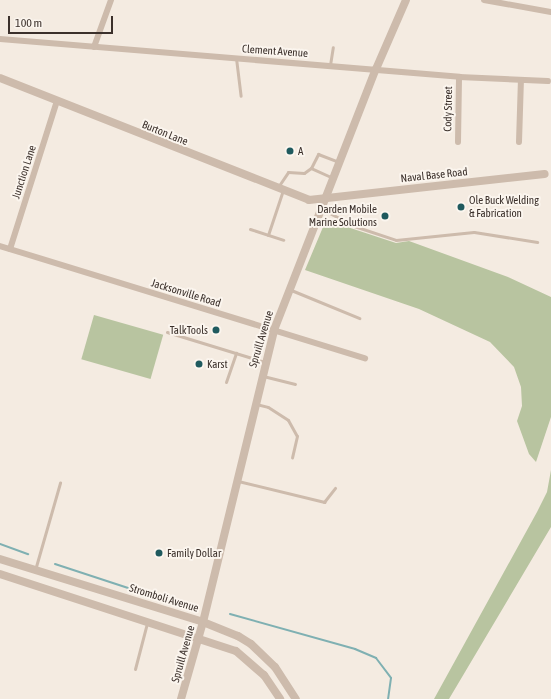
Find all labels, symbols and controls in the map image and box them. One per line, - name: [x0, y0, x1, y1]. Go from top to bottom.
- scale bar: [10, 8, 115, 34]
- text: 100 m: [15, 16, 42, 30]
- street label: Clement Avenue: [242, 42, 308, 60]
- street label: Cody Street: [441, 86, 455, 132]
- street label: Burton Lane: [140, 118, 190, 148]
- street label: Junction Lane: [9, 143, 39, 201]
- place label: A: [298, 144, 303, 158]
- marker: A: [285, 146, 295, 156]
- street label: Naval Base Road: [400, 165, 468, 185]
- place label: Ole Buck Welding & Fabrication: [469, 194, 539, 220]
- marker: Ole Buck Welding & Fabrication: [456, 202, 466, 212]
- place label: Darden Mobile Marine Solutions: [309, 203, 377, 229]
- marker: Darden Mobile Marine Solutions: [380, 211, 390, 221]
- street label: Jacksonville Road: [150, 276, 222, 310]
- street label: Spruill Avenue: [246, 309, 276, 369]
- place label: TalkTools: [170, 323, 208, 337]
- marker: TalkTools: [211, 325, 221, 335]
- place label: Karst: [207, 357, 228, 371]
- marker: Karst: [194, 359, 204, 369]
- place label: Family Dollar: [167, 546, 221, 560]
- marker: Family Dollar: [154, 548, 164, 558]
- street label: Stromboli Avenue: [128, 581, 200, 615]
- street label: Spruill Avenue: [169, 624, 197, 684]

